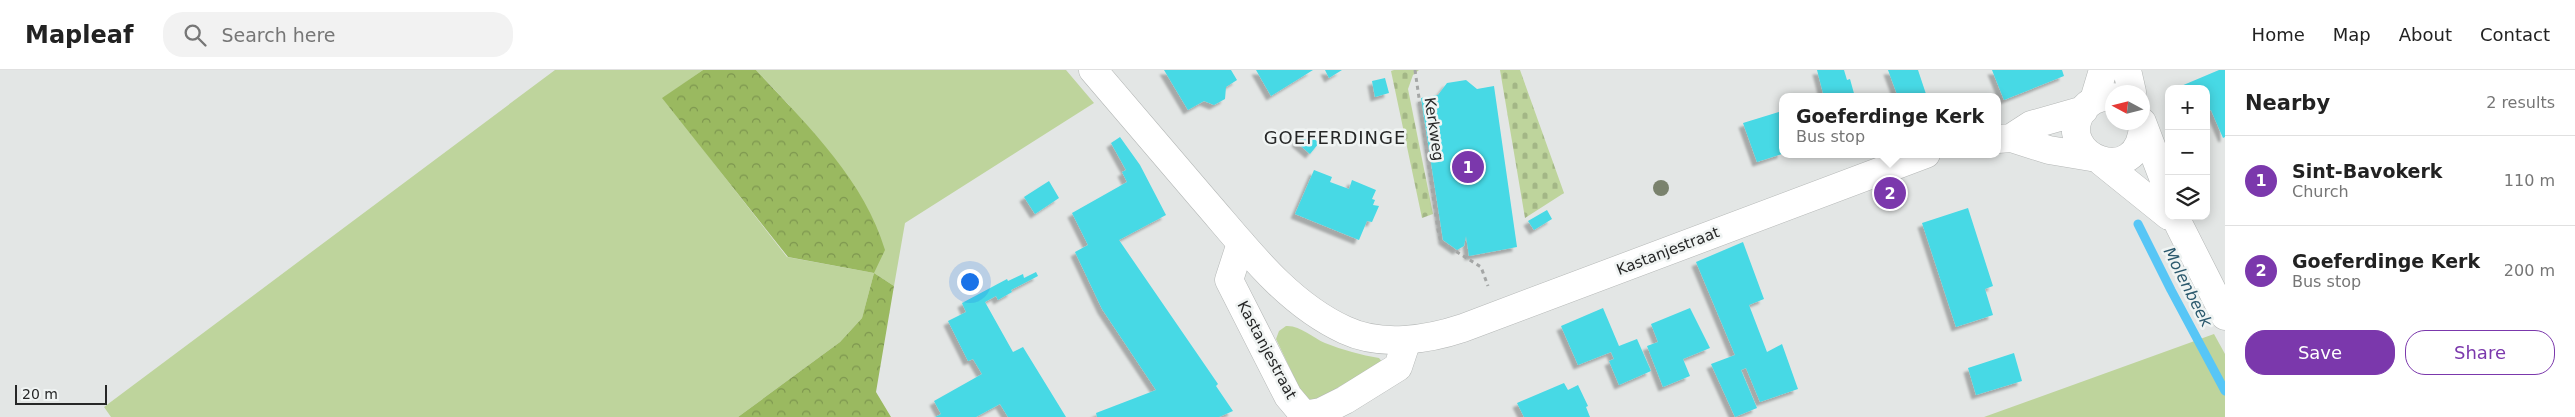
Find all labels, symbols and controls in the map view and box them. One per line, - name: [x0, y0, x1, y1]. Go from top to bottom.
- search box: [163, 12, 513, 57]
- text: Mapleaf: [25, 21, 133, 49]
- icon: search: [181, 21, 209, 49]
- text: Search here: [221, 24, 336, 46]
- text: Home: [2252, 24, 2305, 45]
- text: Map: [2333, 24, 2371, 45]
- text: About: [2399, 24, 2452, 45]
- text: Contact: [2480, 24, 2550, 45]
- north arrow: [2105, 85, 2150, 130]
- map controls: [2165, 85, 2210, 220]
- button: +: [2165, 85, 2210, 130]
- text: Nearby: [2245, 91, 2330, 115]
- popup: [1779, 93, 2001, 158]
- text: 2 results: [2486, 93, 2555, 112]
- street label: Kerkweg: [1421, 96, 1447, 162]
- text: Goeferdinge Kerk: [1796, 105, 1984, 127]
- district label: GOEFERDINGE: [1264, 127, 1406, 148]
- text: Bus stop: [1796, 127, 1865, 146]
- button: −: [2165, 130, 2210, 175]
- pin: 1: [1452, 148, 1484, 186]
- text: Sint-Bavokerk: [2292, 160, 2442, 182]
- text: 1: [2255, 171, 2267, 190]
- text: 110 m: [2504, 171, 2555, 190]
- pin: 2: [1874, 174, 1906, 212]
- button: layers: [2165, 175, 2210, 220]
- text: Church: [2292, 182, 2349, 201]
- street label: Kastanjestraat: [1614, 223, 1722, 279]
- water label: Molenbeek: [2160, 244, 2217, 331]
- text: Goeferdinge Kerk: [2292, 250, 2480, 272]
- text: 2: [2255, 261, 2267, 280]
- text: 200 m: [2504, 261, 2555, 280]
- your location: [957, 269, 983, 295]
- text: Bus stop: [2292, 272, 2361, 291]
- street label: Kastanjestraat: [1234, 298, 1301, 402]
- button: Save: [2245, 330, 2395, 375]
- button: Share: [2405, 330, 2555, 375]
- scale bar: [15, 382, 108, 405]
- text: 20 m: [22, 386, 58, 402]

